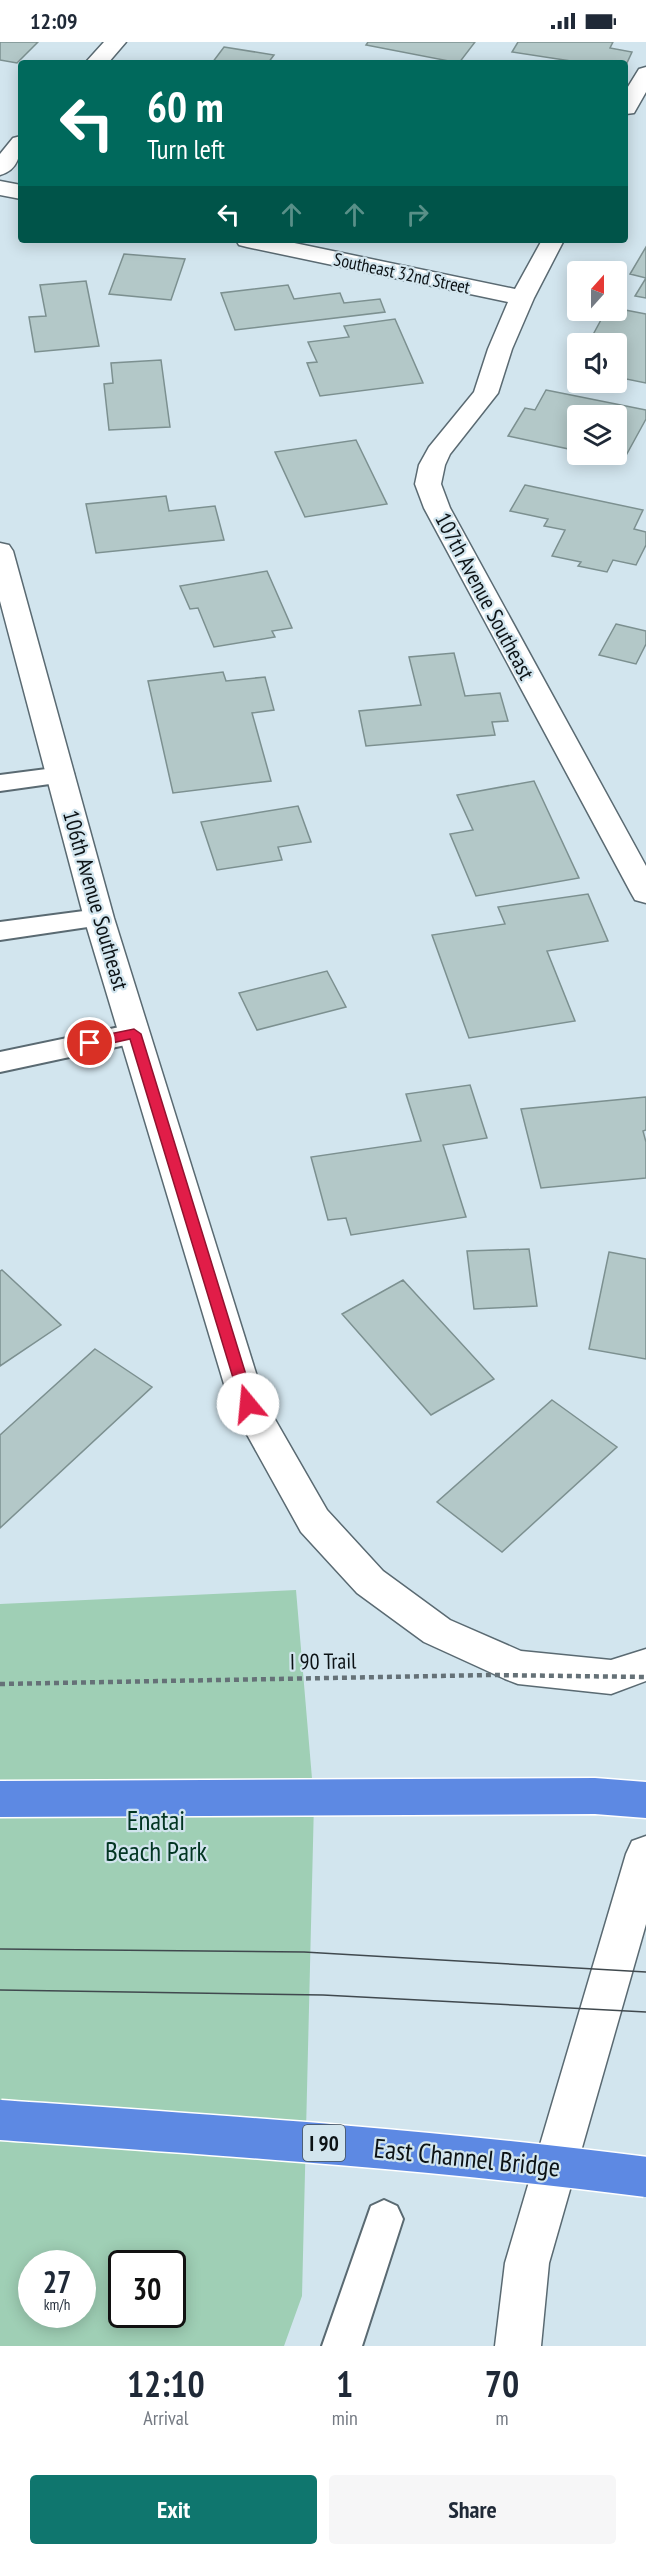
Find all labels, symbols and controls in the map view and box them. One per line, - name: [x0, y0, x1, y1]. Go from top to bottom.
- text: 12:09: [30, 7, 78, 35]
- text: 60 m: [147, 79, 224, 134]
- icon: left: [48, 84, 126, 162]
- text: Turn left: [147, 132, 225, 166]
- icon: left: [212, 198, 245, 231]
- icon: ahead: [275, 198, 308, 231]
- icon: ahead: [338, 198, 371, 231]
- icon: right: [401, 198, 434, 231]
- street label: Southeast 32nd Street: [332, 247, 472, 299]
- north arrow: [567, 261, 627, 321]
- map controls: [567, 261, 627, 465]
- button: sound: [567, 333, 627, 393]
- button: layers: [567, 405, 627, 465]
- street label: 107th Avenue Southeast: [429, 508, 541, 684]
- street label: 106th Avenue Southeast: [57, 807, 135, 993]
- pin: [64, 1017, 115, 1068]
- icon: arrive: [73, 1026, 106, 1059]
- position arrow: [216, 1372, 280, 1436]
- street label: I 90 Trail: [290, 1646, 357, 1676]
- park label: Enatai Beach Park: [105, 1803, 208, 1868]
- road number: I 90: [303, 2125, 345, 2161]
- street label: East Channel Bridge: [372, 2130, 562, 2184]
- speed limit sign: 30: [108, 2250, 186, 2328]
- text: 27: [43, 2262, 71, 2301]
- text: km/h: [44, 2295, 70, 2314]
- text: 12:10: [127, 2360, 205, 2407]
- text: 1: [336, 2360, 353, 2407]
- text: 70: [485, 2360, 519, 2407]
- text: Arrival: [143, 2405, 188, 2431]
- text: min: [332, 2405, 358, 2431]
- text: m: [495, 2405, 508, 2431]
- button: Exit: [30, 2475, 317, 2544]
- button: Share: [329, 2475, 616, 2544]

